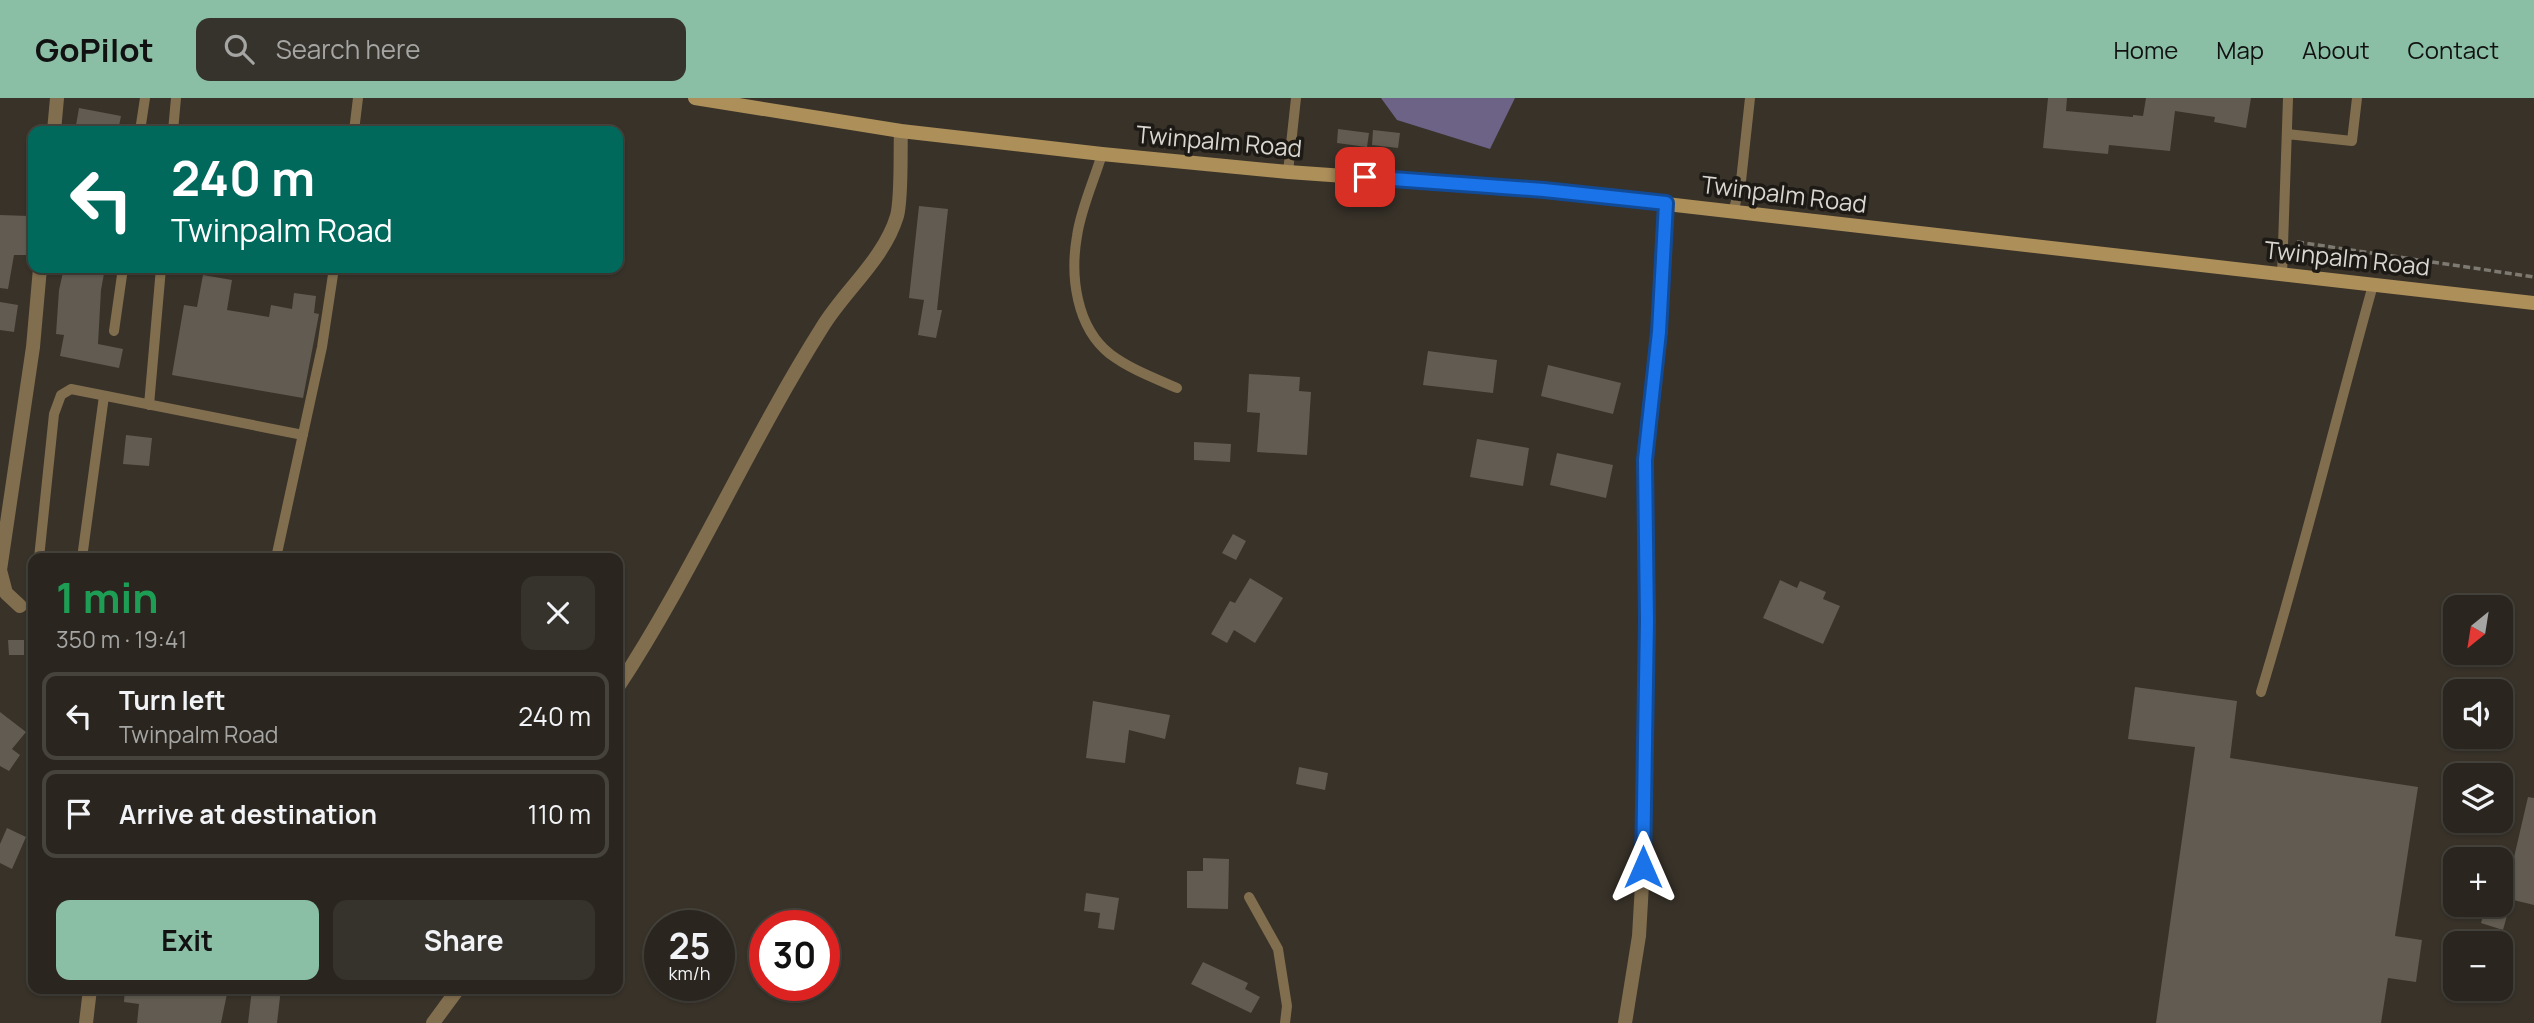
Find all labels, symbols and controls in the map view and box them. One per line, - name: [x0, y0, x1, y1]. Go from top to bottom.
- search box: [196, 18, 686, 81]
- text: GoPilot: [35, 27, 154, 72]
- icon: search: [220, 30, 258, 68]
- text: Search here: [276, 31, 420, 67]
- text: Home: [2113, 33, 2178, 66]
- text: Map: [2216, 33, 2264, 66]
- text: About: [2302, 33, 2370, 66]
- text: Contact: [2408, 33, 2499, 66]
- street label: Twinpalm Road: [1135, 117, 1303, 164]
- text: 240 m: [171, 144, 315, 211]
- pin: [1335, 147, 1395, 207]
- icon: left: [56, 154, 147, 245]
- icon: arrive: [1346, 158, 1384, 196]
- street label: Twinpalm Road: [1700, 167, 1869, 220]
- text: Twinpalm Road: [171, 208, 393, 252]
- street label: Twinpalm Road: [2263, 232, 2432, 283]
- text: 1 min: [56, 568, 159, 626]
- button: close: [521, 576, 595, 650]
- north arrow: [2443, 595, 2513, 665]
- map controls: [2443, 595, 2513, 1001]
- text: 350 m · 19:41: [56, 623, 187, 655]
- button: sound: [2443, 679, 2513, 749]
- text: Turn left: [119, 682, 226, 718]
- icon: left: [60, 697, 98, 735]
- text: 240 m: [518, 698, 591, 734]
- text: Twinpalm Road: [119, 718, 278, 750]
- button: layers: [2443, 763, 2513, 833]
- icon: arrive: [60, 795, 98, 833]
- text: Arrive at destination: [119, 796, 377, 832]
- text: 110 m: [528, 796, 591, 832]
- position arrow: [1606, 830, 1680, 904]
- button: +: [2443, 847, 2513, 917]
- button: Exit: [56, 900, 319, 980]
- button: Share: [333, 900, 595, 980]
- speed limit sign: 30: [749, 910, 840, 1001]
- text: 25: [669, 922, 710, 970]
- button: −: [2443, 931, 2513, 1001]
- text: km/h: [669, 961, 710, 985]

